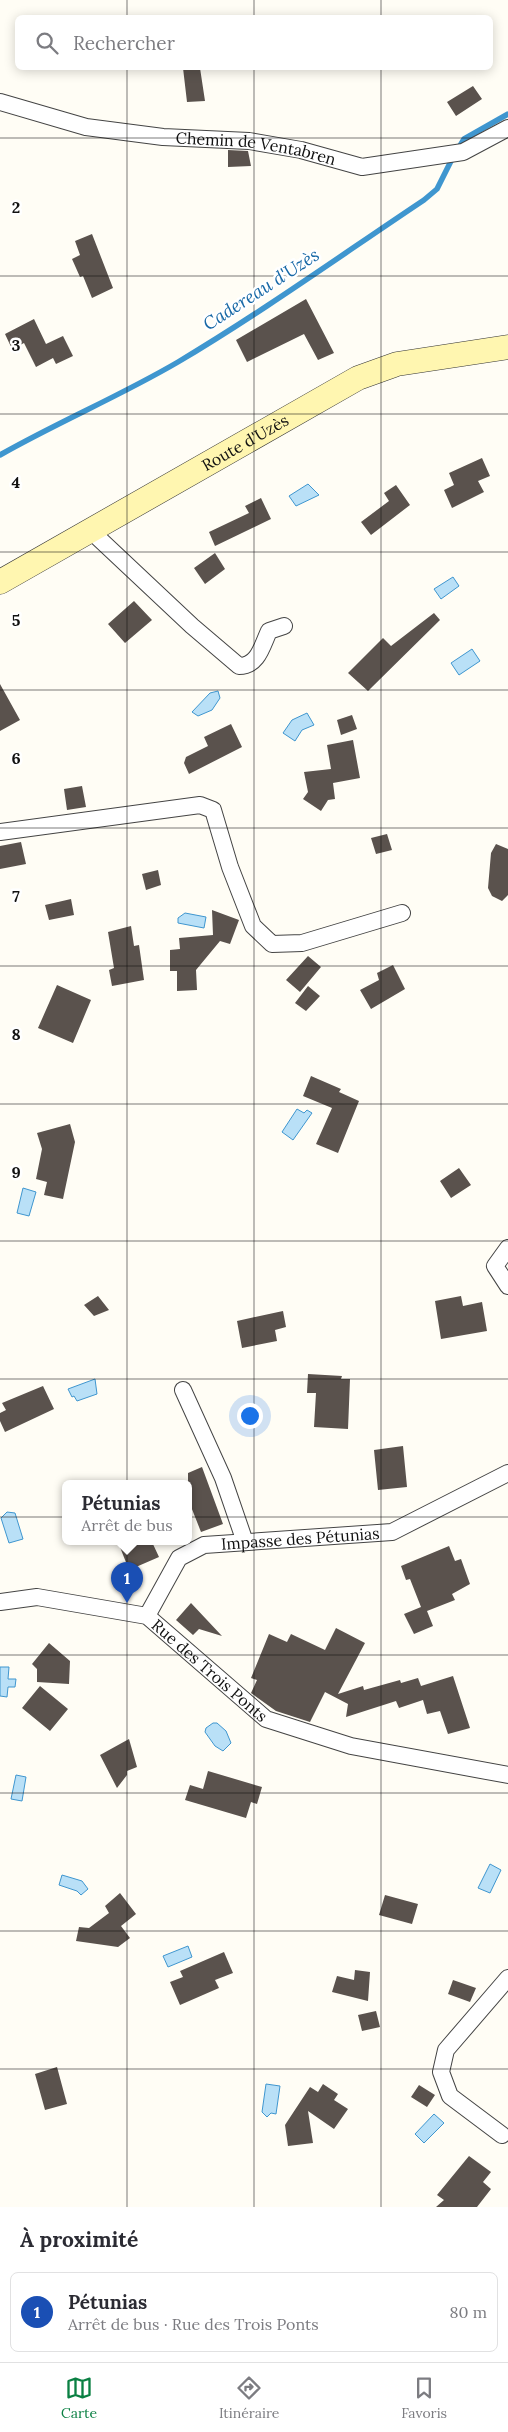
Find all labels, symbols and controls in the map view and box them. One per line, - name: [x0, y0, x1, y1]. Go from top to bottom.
- search box: [15, 15, 493, 70]
- icon: search: [33, 29, 61, 57]
- text: Rechercher: [73, 31, 175, 55]
- street label: Chemin de Ventabren: [175, 128, 338, 169]
- text: 2: [12, 197, 20, 217]
- water label: Cadereau d'Uzès: [198, 243, 324, 335]
- text: 3: [12, 335, 21, 355]
- street label: Route d'Uzès: [198, 410, 292, 475]
- text: 4: [12, 472, 21, 492]
- text: 5: [12, 610, 21, 630]
- text: 6: [11, 748, 21, 768]
- text: 7: [12, 886, 20, 906]
- text: 8: [11, 1024, 21, 1044]
- text: 9: [11, 1162, 21, 1182]
- your location: [237, 1403, 263, 1429]
- popup: [62, 1480, 192, 1545]
- text: Pétunias: [81, 1491, 160, 1515]
- text: Arrêt de bus: [81, 1515, 173, 1535]
- street label: Impasse des Pétunias: [220, 1523, 380, 1554]
- pin: 1: [111, 1562, 143, 1603]
- street label: Rue des Trois Ponts: [148, 1615, 272, 1726]
- text: À proximité: [20, 2226, 138, 2253]
- text: Pétunias: [68, 2290, 147, 2314]
- text: 1: [34, 2302, 40, 2322]
- text: 80 m: [450, 2302, 487, 2322]
- text: Arrêt de bus · Rue des Trois Ponts: [68, 2314, 319, 2334]
- tab: Carte: [61, 2374, 97, 2422]
- tab: Itinéraire: [219, 2374, 279, 2422]
- tab: Favoris: [401, 2374, 447, 2422]

